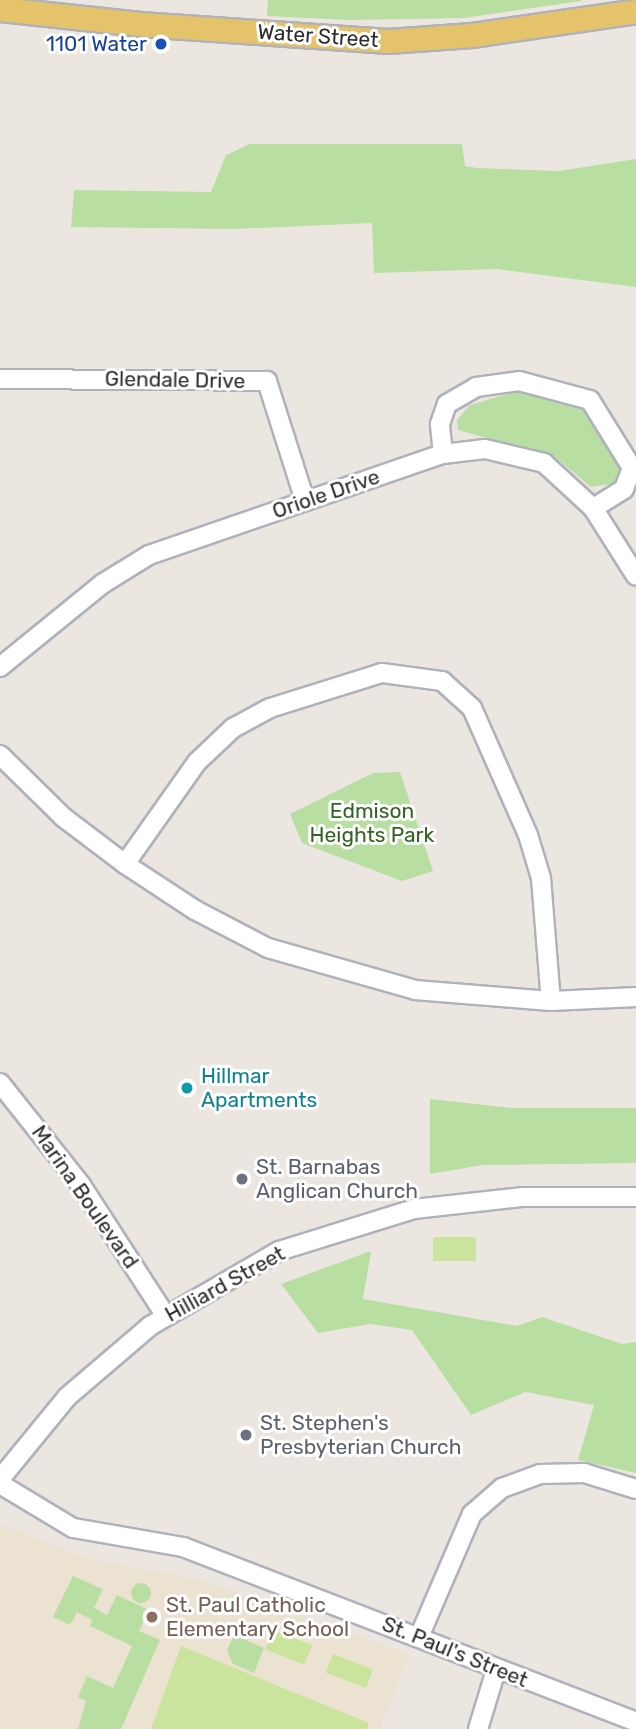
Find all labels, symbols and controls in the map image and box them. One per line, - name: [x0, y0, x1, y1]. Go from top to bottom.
- street label: Water Street: [256, 19, 380, 53]
- place label: 1101 Water: [46, 31, 147, 57]
- marker: 1101 Water: [153, 36, 169, 52]
- street label: Glendale Drive: [105, 366, 245, 394]
- street label: Oriole Drive: [269, 464, 383, 524]
- park label: Edmison Heights Park: [310, 798, 434, 848]
- place label: Hillmar Apartments: [201, 1063, 317, 1113]
- marker: Hillmar Apartments: [179, 1080, 195, 1096]
- street label: Marina Boulevard: [26, 1121, 144, 1273]
- place label: St. Barnabas Anglican Church: [256, 1154, 418, 1204]
- marker: St. Barnabas Anglican Church: [234, 1171, 250, 1187]
- street label: Hilliard Street: [161, 1241, 289, 1327]
- place label: St. Stephen's Presbyterian Church: [260, 1410, 461, 1460]
- marker: St. Stephen's Presbyterian Church: [238, 1427, 254, 1443]
- place label: St. Paul Catholic Elementary School: [166, 1592, 350, 1642]
- marker: St. Paul Catholic Elementary School: [144, 1609, 160, 1625]
- street label: St. Paul's Street: [378, 1611, 532, 1693]

